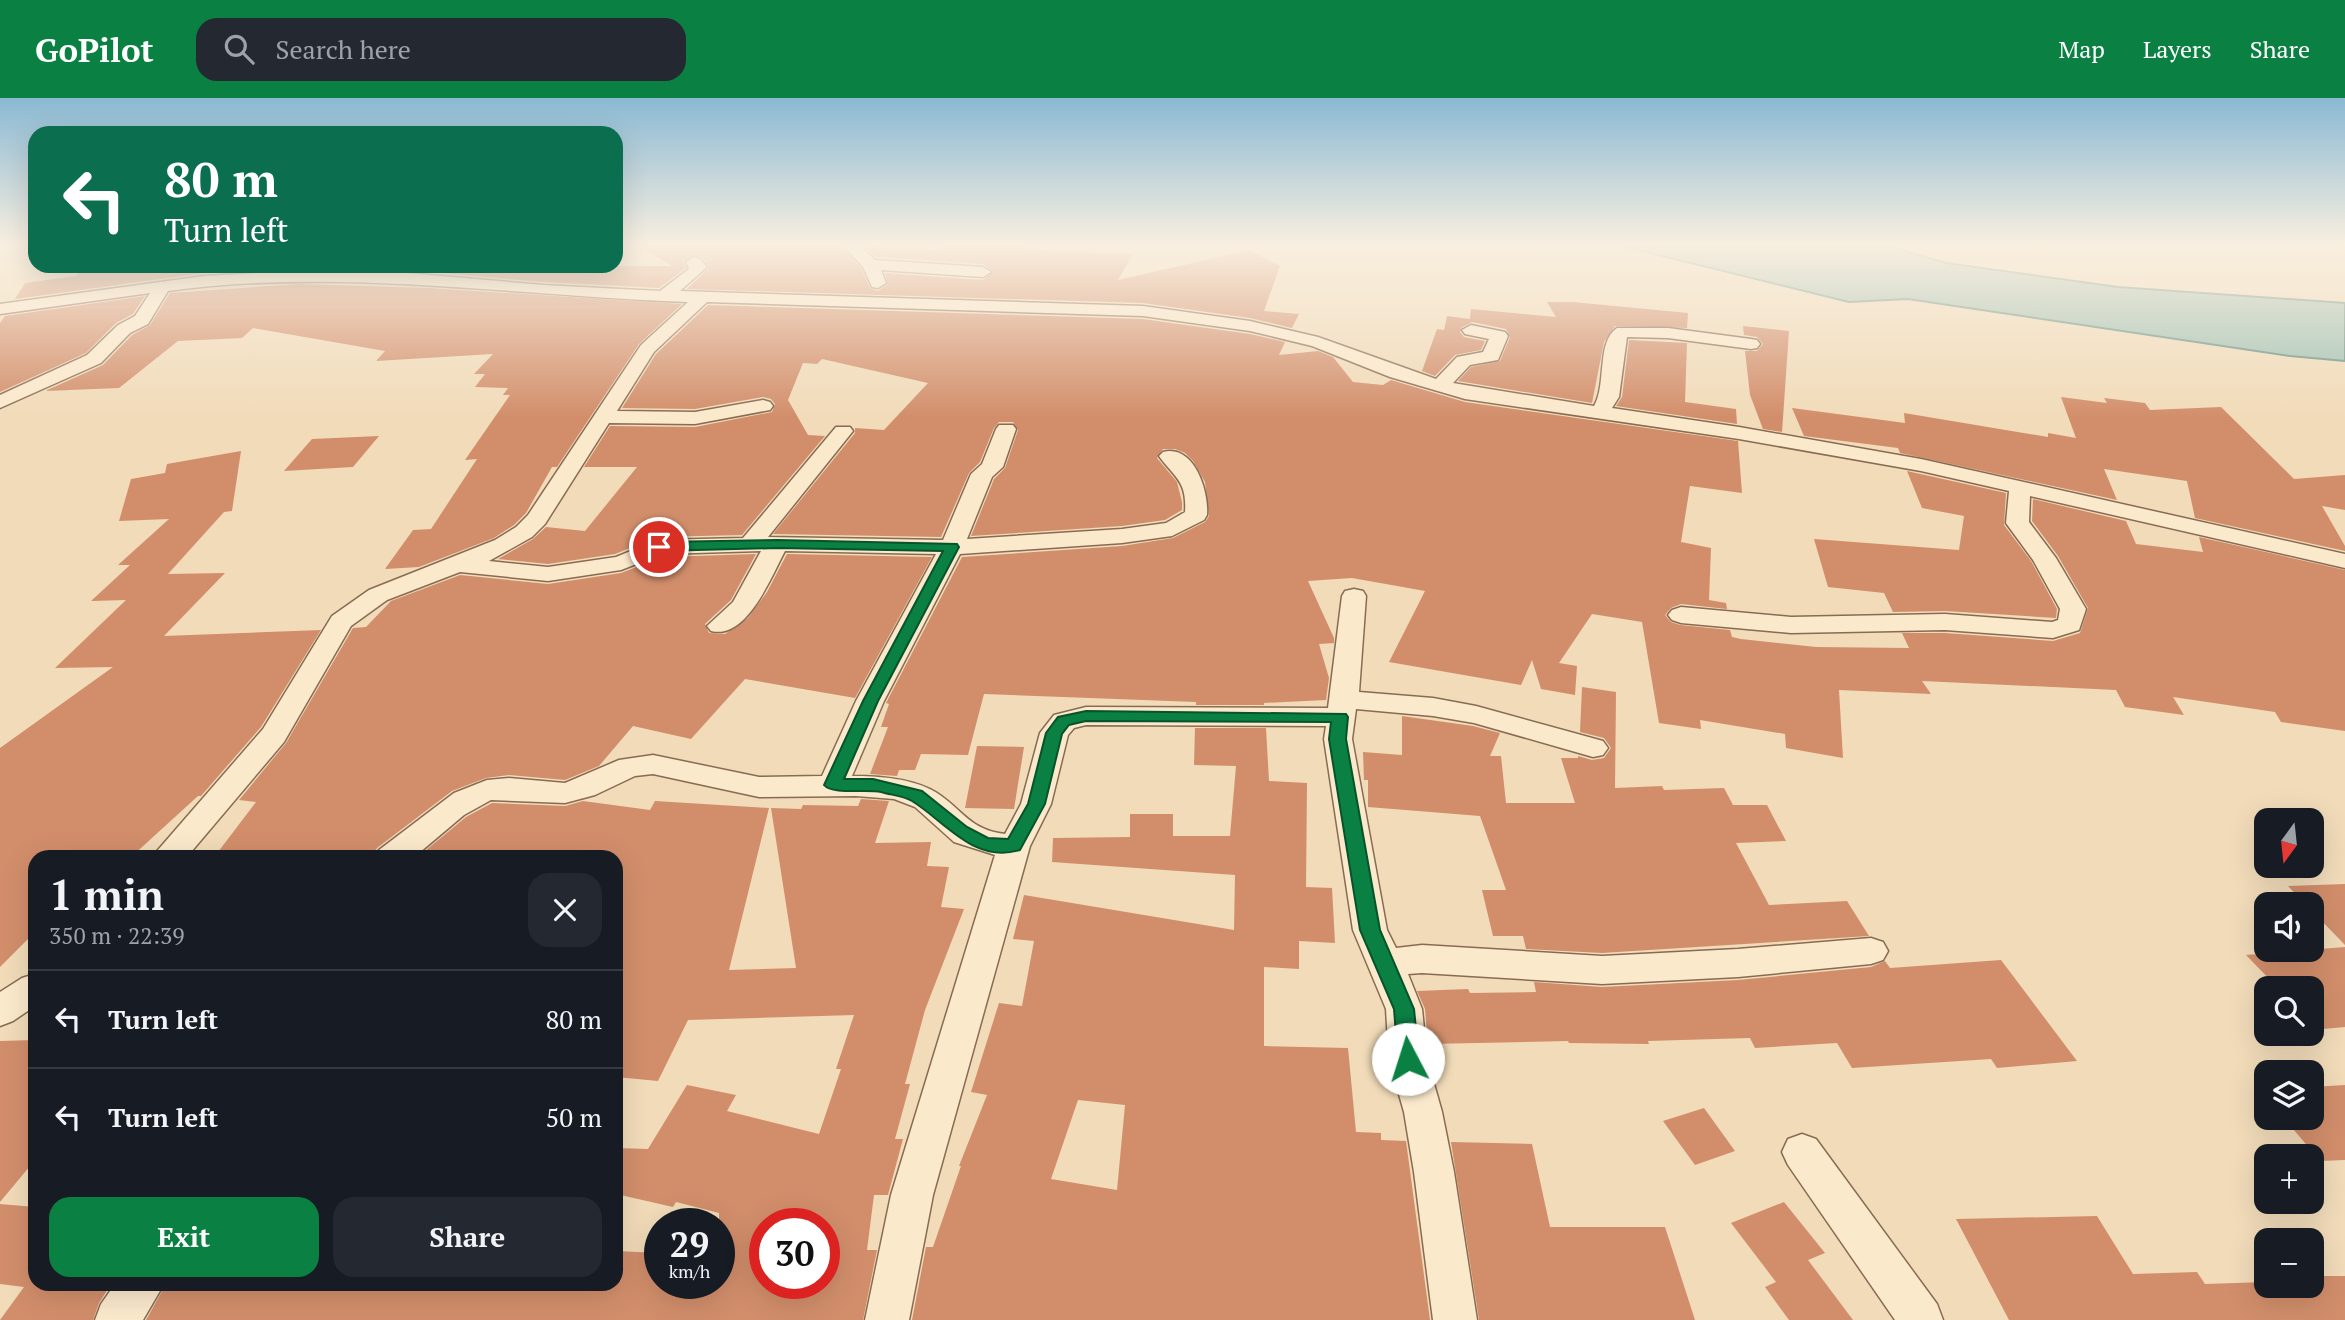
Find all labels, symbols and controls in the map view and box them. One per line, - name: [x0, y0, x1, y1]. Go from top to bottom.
- search box: [196, 18, 686, 81]
- text: GoPilot: [35, 28, 154, 71]
- icon: search: [220, 30, 258, 68]
- text: Search here: [276, 32, 411, 66]
- text: Map: [2058, 33, 2105, 65]
- text: Layers: [2143, 33, 2212, 65]
- text: Share: [2250, 33, 2310, 65]
- text: 80 m: [164, 146, 278, 211]
- icon: left: [49, 154, 140, 245]
- text: Turn left: [164, 209, 288, 251]
- pin: [629, 517, 689, 577]
- icon: arrive: [640, 528, 678, 566]
- north arrow: [2254, 808, 2324, 878]
- map controls: [2254, 808, 2324, 1298]
- text: 1 min: [49, 866, 164, 922]
- button: close: [528, 873, 602, 947]
- button: sound: [2254, 892, 2324, 962]
- text: 350 m · 22:39: [49, 920, 184, 951]
- button: search: [2254, 976, 2324, 1046]
- icon: left: [49, 1000, 87, 1038]
- text: Turn left: [108, 1002, 218, 1036]
- text: 80 m: [546, 1002, 602, 1036]
- position arrow: [1371, 1022, 1445, 1096]
- button: layers: [2254, 1060, 2324, 1130]
- icon: left: [49, 1098, 87, 1136]
- text: Turn left: [108, 1100, 218, 1134]
- text: 50 m: [546, 1100, 602, 1134]
- button: +: [2254, 1144, 2324, 1214]
- button: Exit: [49, 1197, 319, 1277]
- button: Share: [333, 1197, 602, 1277]
- speed limit sign: 30: [749, 1208, 840, 1299]
- text: 29: [670, 1221, 709, 1267]
- button: −: [2254, 1228, 2324, 1298]
- text: km/h: [669, 1259, 710, 1283]

